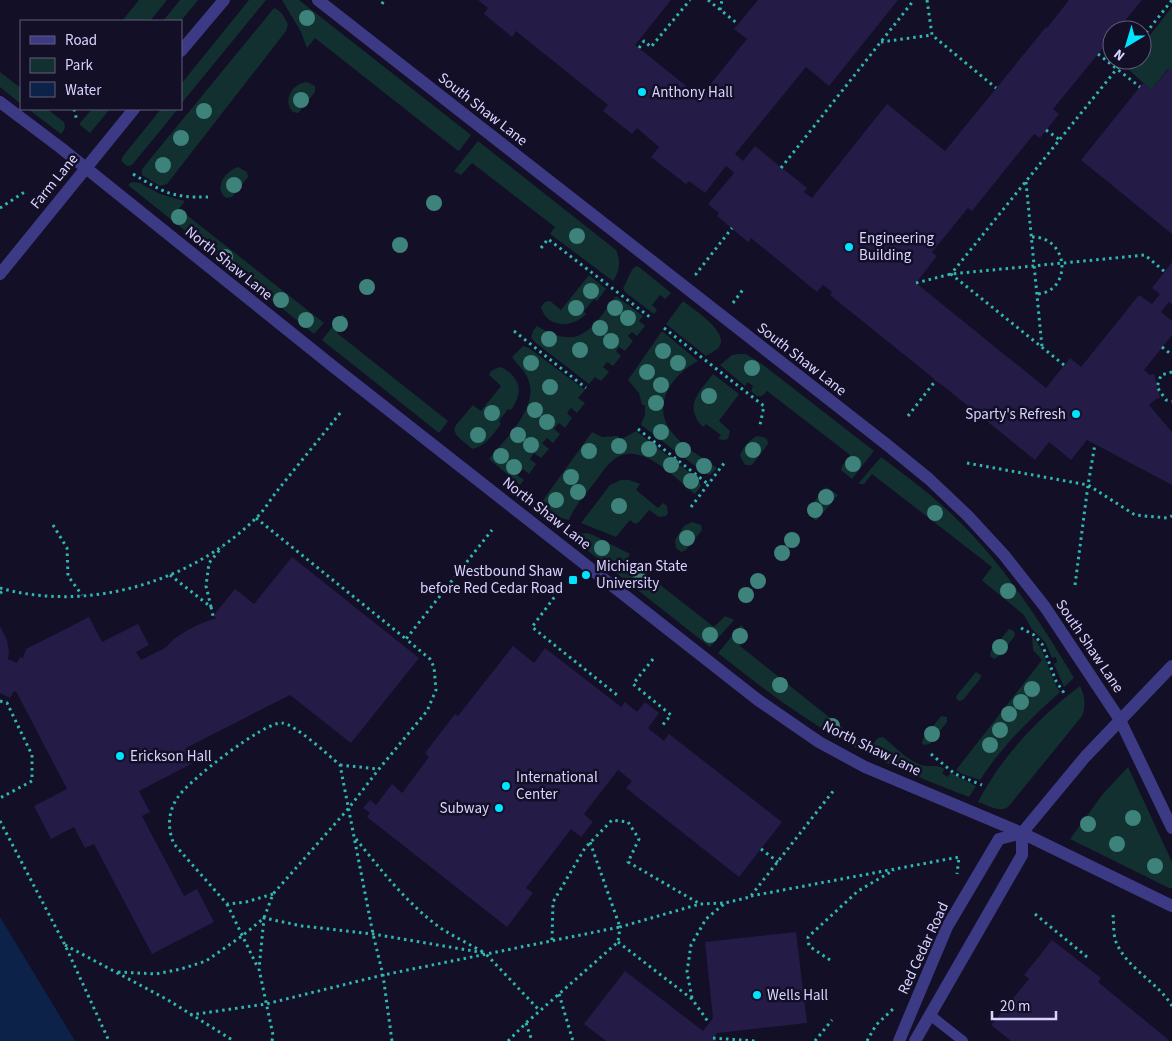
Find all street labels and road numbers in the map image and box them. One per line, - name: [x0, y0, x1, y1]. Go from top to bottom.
- street label: South Shaw Lane: [433, 68, 532, 151]
- street label: Farm Lane: [26, 149, 83, 213]
- street label: North Shaw Lane: [180, 221, 277, 305]
- street label: South Shaw Lane: [752, 318, 851, 401]
- street label: North Shaw Lane: [498, 472, 595, 555]
- street label: South Shaw Lane: [1051, 595, 1129, 697]
- street label: North Shaw Lane: [819, 715, 925, 781]
- street label: Red Cedar Road: [893, 899, 954, 998]

